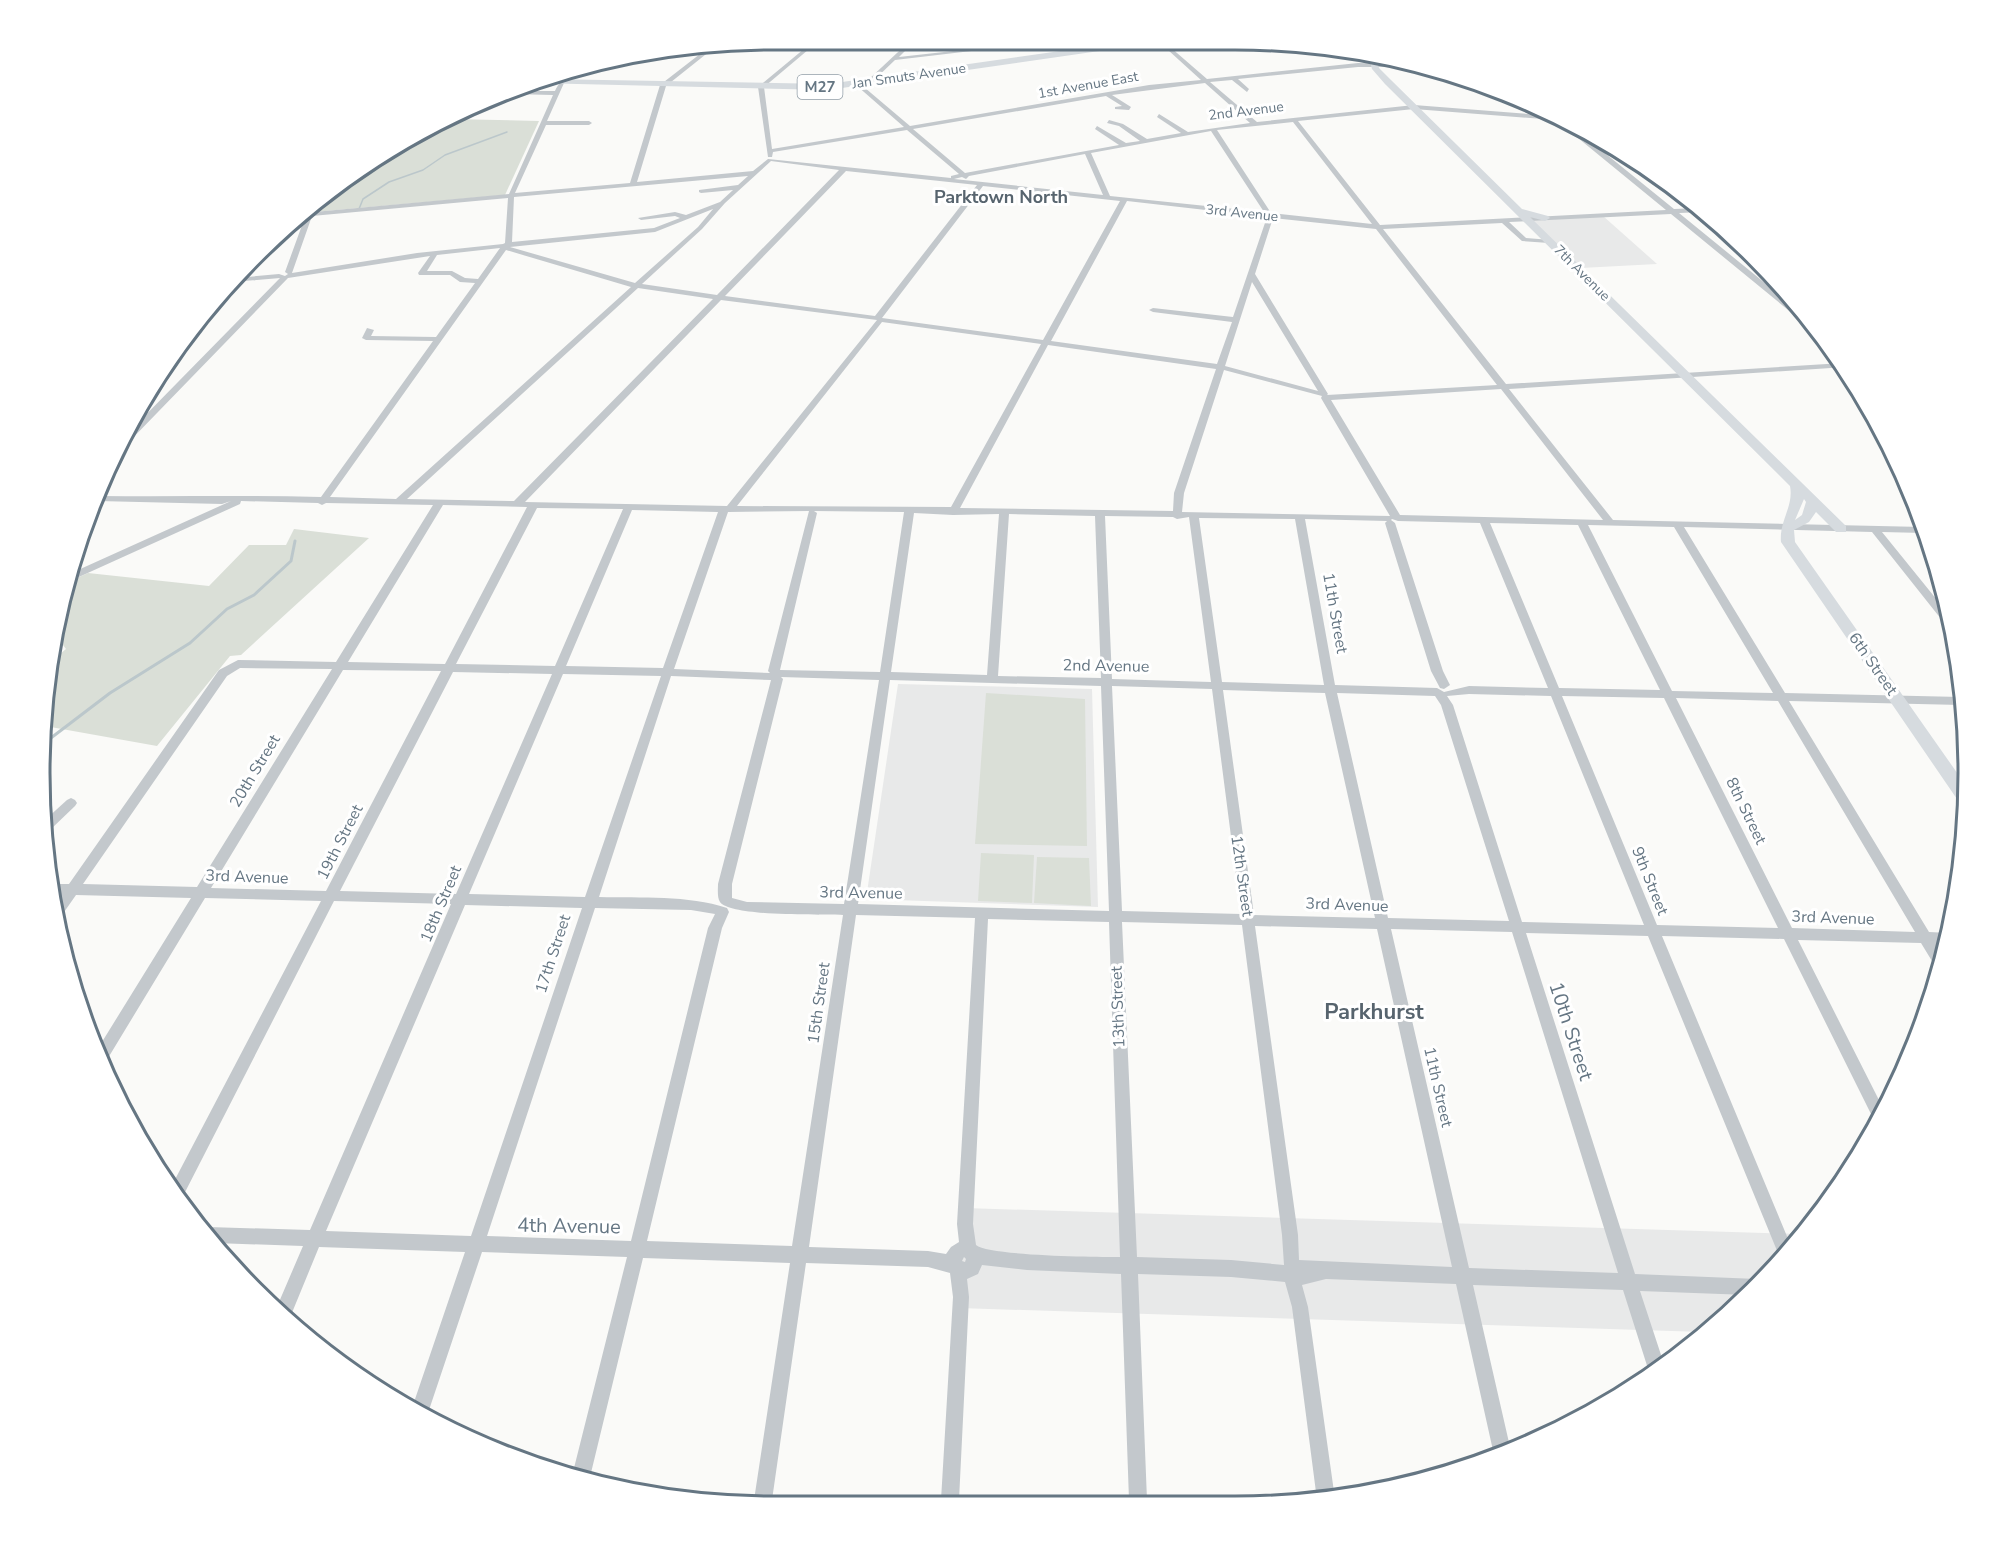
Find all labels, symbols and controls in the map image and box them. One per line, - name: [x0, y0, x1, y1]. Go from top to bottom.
- street label: Jan Smuts Avenue: [850, 59, 967, 94]
- street label: 1st Avenue East: [1036, 67, 1140, 103]
- road number: M27: [798, 75, 842, 99]
- street label: 2nd Avenue: [1207, 97, 1285, 125]
- district label: Parktown North: [934, 185, 1068, 209]
- street label: 3rd Avenue: [1205, 200, 1279, 226]
- street label: 7th Avenue: [1550, 241, 1614, 305]
- street label: 11th Street: [1317, 571, 1353, 656]
- street label: 6th Street: [1843, 628, 1903, 700]
- street label: 2nd Avenue: [1063, 654, 1149, 678]
- street label: 20th Street: [225, 730, 286, 812]
- street label: 8th Street: [1720, 774, 1772, 849]
- street label: 19th Street: [312, 800, 369, 883]
- street label: 12th Street: [1225, 834, 1259, 918]
- street label: 9th Street: [1626, 843, 1674, 919]
- street label: 18th Street: [415, 862, 467, 946]
- street label: 3rd Avenue: [205, 865, 289, 889]
- street label: 3rd Avenue: [819, 881, 903, 905]
- street label: 3rd Avenue: [1305, 893, 1389, 917]
- street label: 3rd Avenue: [1791, 906, 1875, 930]
- street label: 17th Street: [530, 911, 576, 996]
- street label: 15th Street: [802, 961, 836, 1045]
- street label: 13th Street: [1106, 965, 1130, 1048]
- street label: 10th Street: [1542, 978, 1600, 1085]
- district label: Parkhurst: [1324, 997, 1424, 1027]
- street label: 11th Street: [1418, 1045, 1458, 1130]
- street label: 4th Avenue: [517, 1212, 621, 1240]

